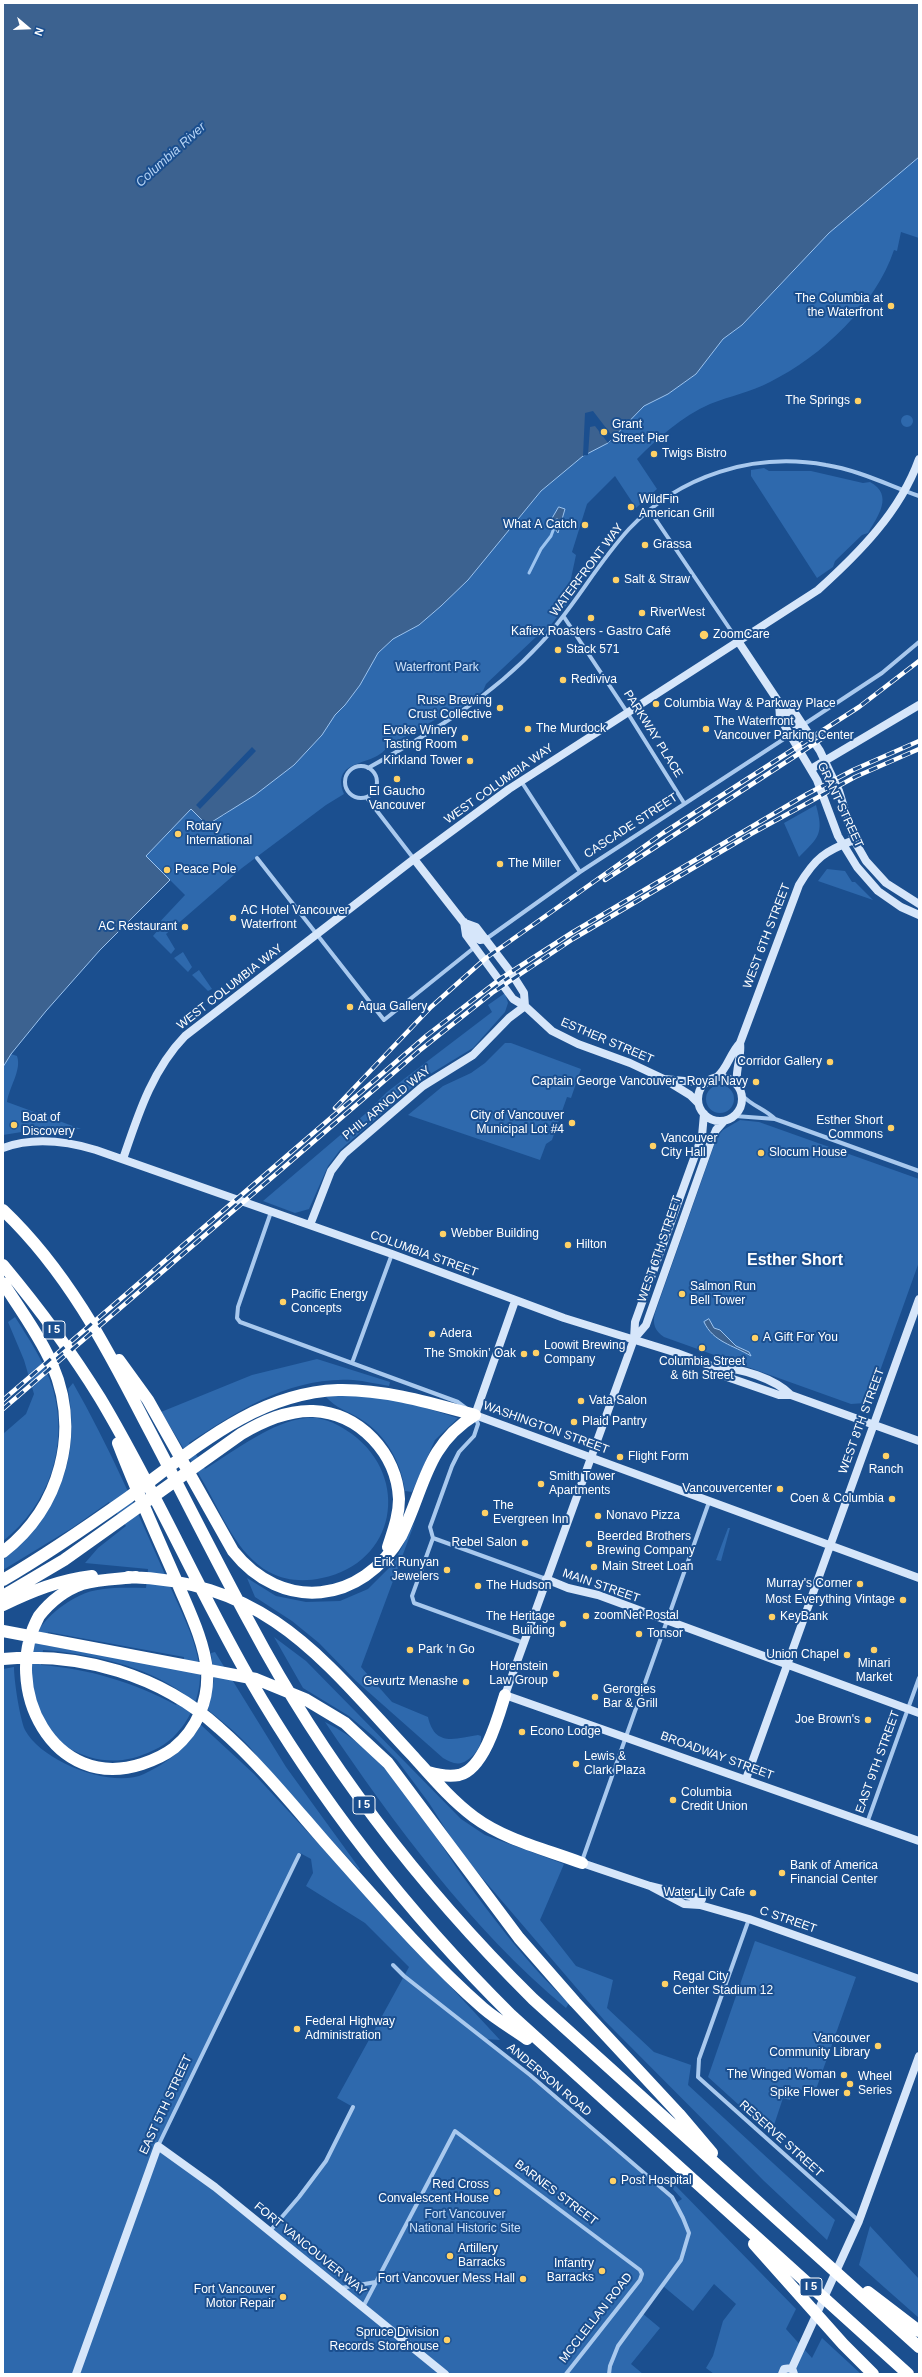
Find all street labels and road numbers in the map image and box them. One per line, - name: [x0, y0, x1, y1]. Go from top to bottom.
- street label: WATERFRONT WAY: [547, 521, 627, 619]
- street label: PARKWAY PLACE: [620, 688, 686, 780]
- street label: WEST COLUMBIA WAY: [442, 741, 556, 827]
- street label: GRANT STREET: [814, 760, 866, 850]
- street label: CASCADE STREET: [582, 790, 680, 862]
- street label: WEST 6TH STREET: [740, 881, 794, 991]
- street label: WEST COLUMBIA WAY: [174, 941, 286, 1033]
- street label: ESTHER STREET: [558, 1015, 656, 1067]
- street label: PHIL ARNOLD WAY: [340, 1063, 434, 1143]
- street label: WEST 6TH STREET: [635, 1194, 685, 1304]
- street label: COLUMBIA STREET: [368, 1228, 480, 1280]
- road number: I 5: [43, 1321, 65, 1339]
- street label: WEST 8TH STREET: [836, 1366, 888, 1476]
- street label: WASHINGTON STREET: [481, 1399, 611, 1457]
- street label: MAIN STREET: [561, 1566, 641, 1606]
- street label: EAST 9TH STREET: [853, 1709, 903, 1815]
- street label: BROADWAY STREET: [658, 1729, 776, 1783]
- road number: I 5: [353, 1796, 375, 1814]
- street label: C STREET: [758, 1904, 818, 1936]
- street label: ANDERSON ROAD: [504, 2040, 594, 2120]
- street label: EAST 5TH STREET: [137, 2053, 195, 2157]
- street label: RESERVE STREET: [736, 2098, 826, 2180]
- street label: BARNES STREET: [512, 2157, 600, 2229]
- street label: FORT VANCOUVER WAY: [251, 2199, 369, 2299]
- street label: MCCLELLAN ROAD: [556, 2270, 636, 2366]
- road number: I 5: [800, 2278, 822, 2296]

